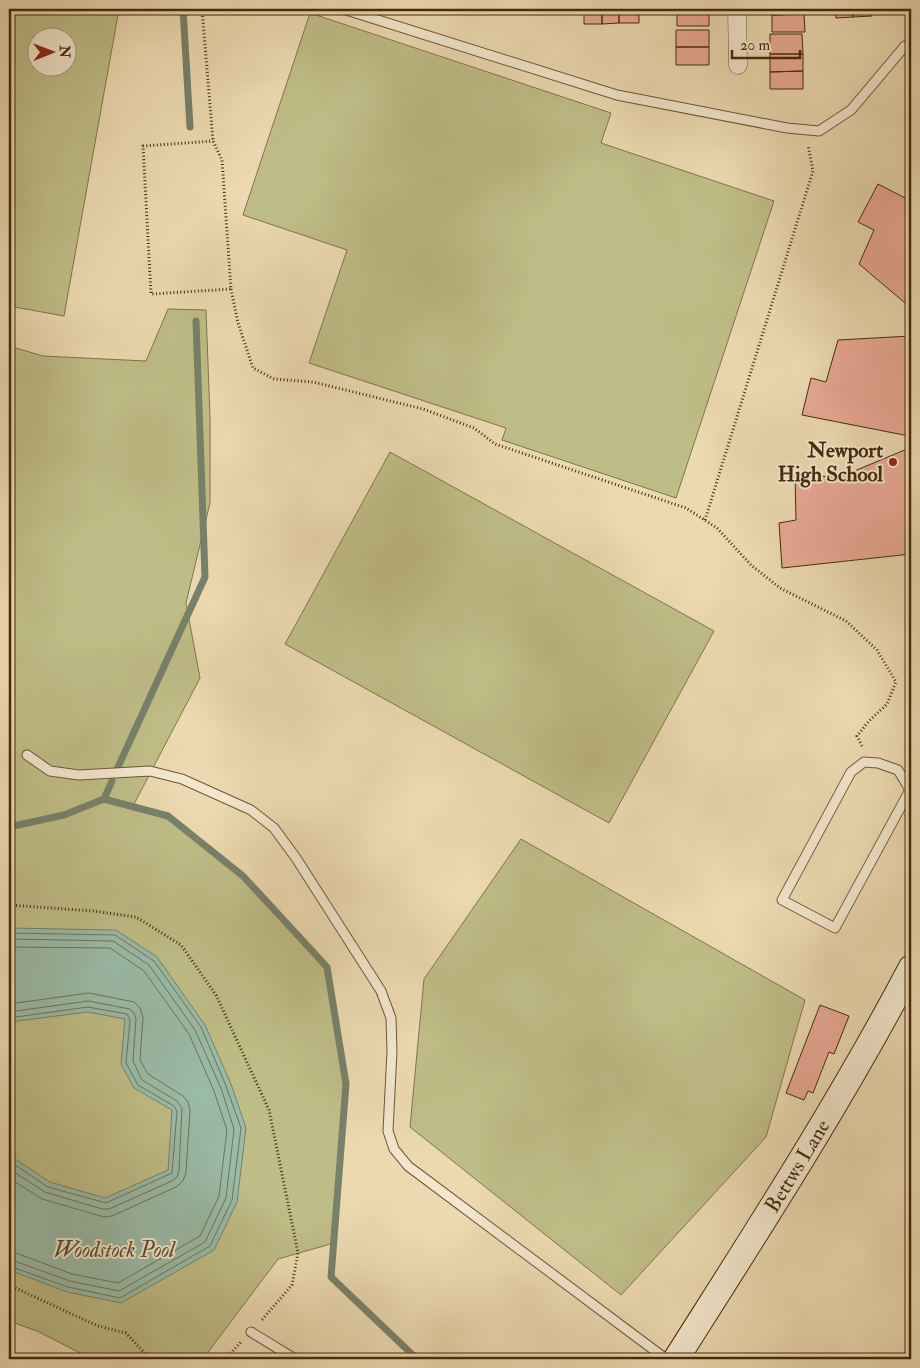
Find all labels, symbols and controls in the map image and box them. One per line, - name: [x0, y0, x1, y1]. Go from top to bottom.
- north arrow: [28, 28, 78, 78]
- scale bar: [732, 28, 800, 60]
- text: 20 m: [740, 36, 770, 55]
- text: N: [56, 44, 73, 59]
- place label: Newport High School: [778, 437, 884, 488]
- marker: Newport High School: [887, 456, 899, 468]
- street label: Bettws Lane: [759, 1115, 836, 1218]
- water label: Woodstock Pool: [53, 1236, 176, 1264]

